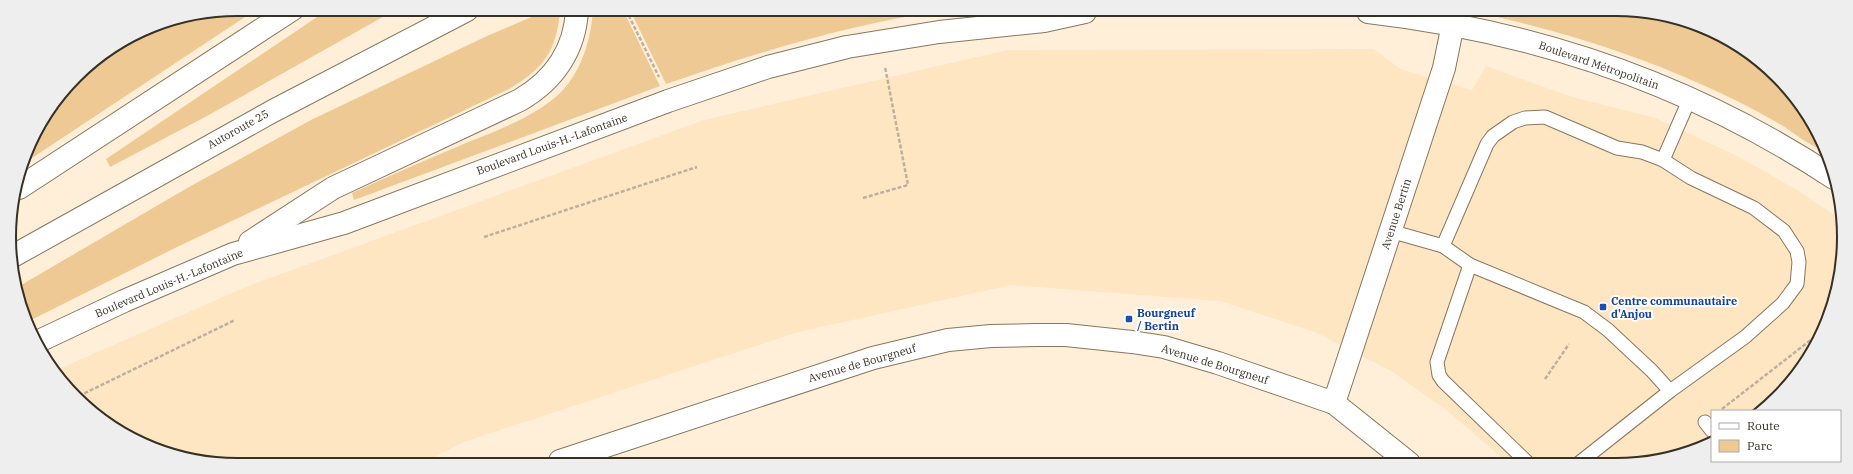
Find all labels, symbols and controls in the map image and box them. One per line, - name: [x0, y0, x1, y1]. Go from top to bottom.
- street label: Boulevard Métropolitain: [1537, 38, 1661, 92]
- street label: Autoroute 25: [205, 106, 271, 152]
- street label: Boulevard Louis-H.-Lafontaine: [475, 110, 629, 178]
- street label: Avenue Bertin: [1378, 177, 1414, 251]
- street label: Boulevard Louis-H.-Lafontaine: [93, 245, 245, 321]
- place label: Centre communautaire d'Anjou: [1611, 294, 1737, 321]
- marker: Centre communautaire d'Anjou: [1598, 302, 1608, 312]
- place label: Bourgneuf / Bertin: [1137, 306, 1196, 333]
- marker: Bourgneuf / Bertin: [1124, 314, 1134, 324]
- street label: Avenue de Bourgneuf: [807, 341, 919, 385]
- street label: Avenue de Bourgneuf: [1160, 341, 1271, 387]
- legend: [1711, 410, 1841, 462]
- text: Route: [1747, 418, 1780, 433]
- text: Parc: [1747, 438, 1772, 453]

